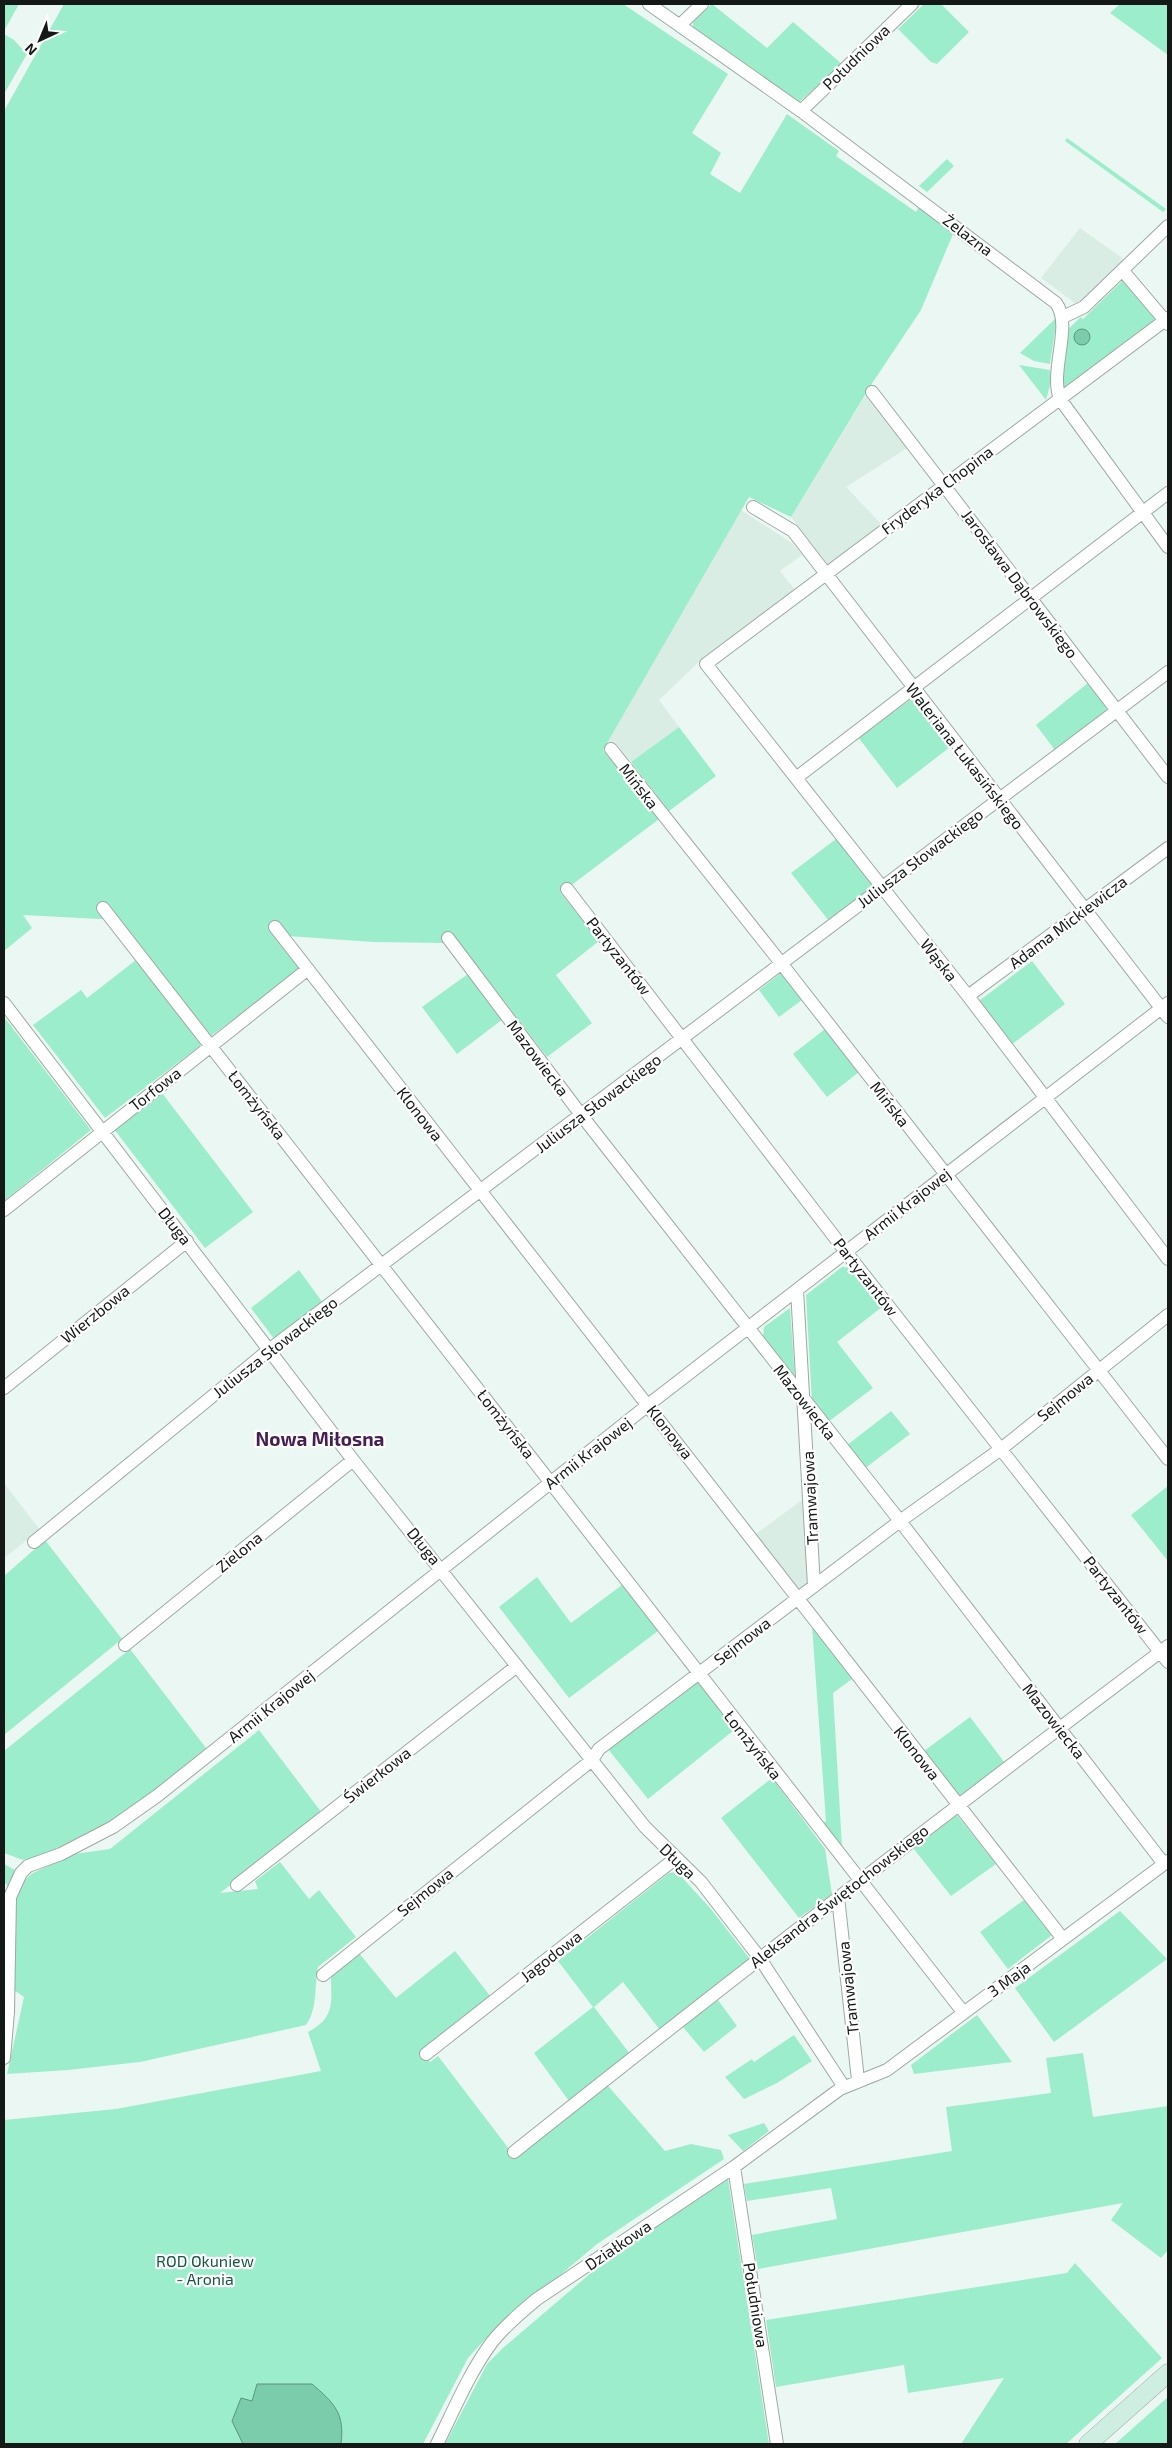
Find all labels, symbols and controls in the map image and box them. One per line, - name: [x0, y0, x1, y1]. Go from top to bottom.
- north arrow: [15, 15, 65, 65]
- street label: Południowa: [818, 20, 893, 93]
- text: N: [21, 40, 40, 59]
- street label: Żelazna: [940, 210, 997, 259]
- street label: Fryderyka Chopina: [877, 441, 996, 538]
- street label: Jarosława Dąbrowskiego: [958, 506, 1082, 662]
- street label: Waleriana Łukasińskiego: [902, 679, 1028, 833]
- street label: Mińska: [616, 759, 663, 812]
- street label: Juliusza Słowackiego: [853, 804, 986, 911]
- street label: Adama Mickiewicza: [1005, 871, 1130, 972]
- street label: Partyzantów: [583, 913, 656, 998]
- street label: Wąska: [917, 935, 962, 985]
- street label: Mazowiecka: [504, 1016, 573, 1100]
- street label: Juliusza Słowackiego: [531, 1049, 664, 1156]
- street label: Torfowa: [125, 1063, 184, 1115]
- street label: Łomżyńska: [225, 1066, 290, 1143]
- street label: Mińska: [867, 1077, 914, 1130]
- street label: Klonowa: [393, 1083, 447, 1145]
- street label: Armii Krajowej: [859, 1164, 955, 1244]
- street label: Długa: [155, 1203, 196, 1248]
- street label: Partyzantów: [830, 1234, 903, 1319]
- street label: Wierzbowa: [57, 1280, 133, 1347]
- street label: Juliusza Słowackiego: [209, 1292, 341, 1401]
- street label: Mazowiecka: [770, 1360, 841, 1443]
- street label: Sejmowa: [1033, 1368, 1097, 1426]
- street label: Łomżyńska: [474, 1385, 539, 1462]
- street label: Klonowa: [643, 1401, 697, 1463]
- street label: Armii Krajowej: [540, 1413, 636, 1493]
- district label: Nowa Miłosna: [256, 1427, 384, 1450]
- street label: Tramwajowa: [798, 1451, 822, 1545]
- street label: Długa: [404, 1523, 445, 1568]
- street label: Zielona: [212, 1527, 265, 1576]
- street label: Partyzantów: [1080, 1552, 1153, 1637]
- street label: Sejmowa: [710, 1613, 774, 1669]
- street label: Armii Krajowej: [224, 1665, 318, 1747]
- street label: Mazowiecka: [1019, 1679, 1090, 1762]
- street label: Łomżyńska: [721, 1706, 786, 1783]
- street label: Klonowa: [890, 1722, 944, 1784]
- street label: Świerkowa: [339, 1743, 414, 1807]
- street label: Aleksandra Świętochowskiego: [746, 1820, 932, 1971]
- street label: Długa: [656, 1839, 700, 1882]
- street label: Sejmowa: [393, 1863, 457, 1921]
- street label: Jagodowa: [516, 1926, 585, 1985]
- street label: Tramwajowa: [833, 1940, 863, 2036]
- street label: 3 Maja: [984, 1957, 1034, 2001]
- street label: Działkowa: [581, 2216, 654, 2274]
- park label: ROD Okuniew - Aronia: [156, 2251, 254, 2288]
- street label: Południowa: [740, 2261, 773, 2349]

